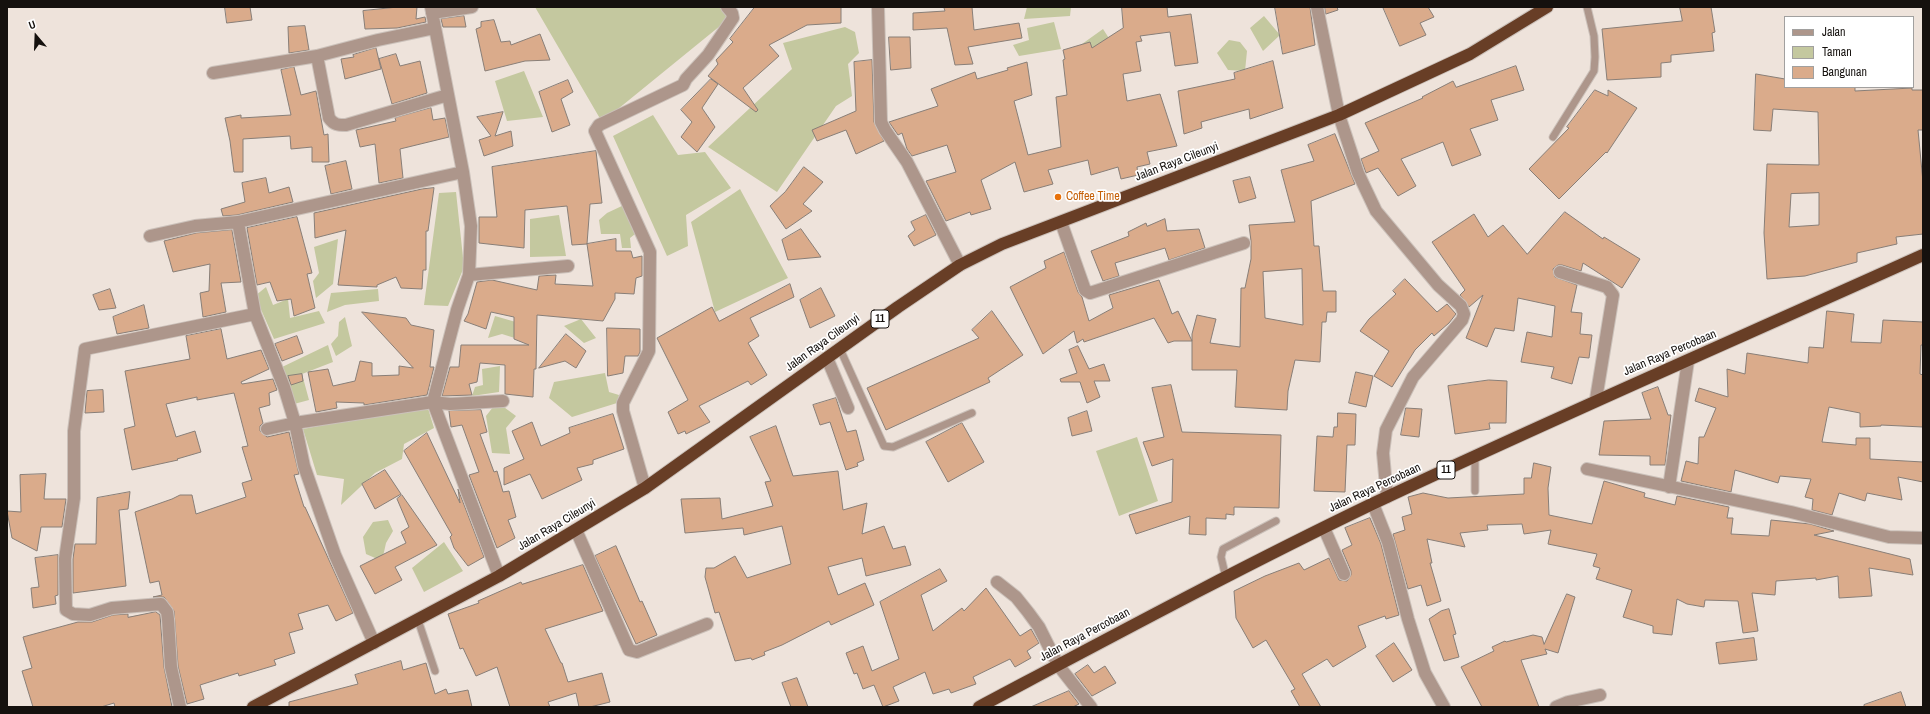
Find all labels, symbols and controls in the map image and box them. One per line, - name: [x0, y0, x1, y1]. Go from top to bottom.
- north arrow: [16, 16, 56, 56]
- legend: [1784, 16, 1914, 88]
- text: U: [27, 17, 37, 32]
- text: Jalan: [1822, 24, 1846, 40]
- text: Taman: [1822, 44, 1852, 60]
- text: Bangunan: [1822, 64, 1867, 80]
- street label: Jalan Raya Cileunyi: [1133, 140, 1221, 184]
- place label: Coffee Time: [1066, 190, 1120, 204]
- marker: Coffee Time: [1053, 192, 1063, 202]
- road number: 11: [871, 310, 889, 328]
- street label: Jalan Raya Cileunyi: [783, 311, 863, 375]
- street label: Jalan Raya Percobaan: [1621, 327, 1719, 379]
- street label: Jalan Raya Percobaan: [1327, 460, 1423, 516]
- road number: 11: [1437, 461, 1455, 479]
- street label: Jalan Raya Cileunyi: [516, 496, 598, 554]
- street label: Jalan Raya Percobaan: [1038, 605, 1132, 665]

